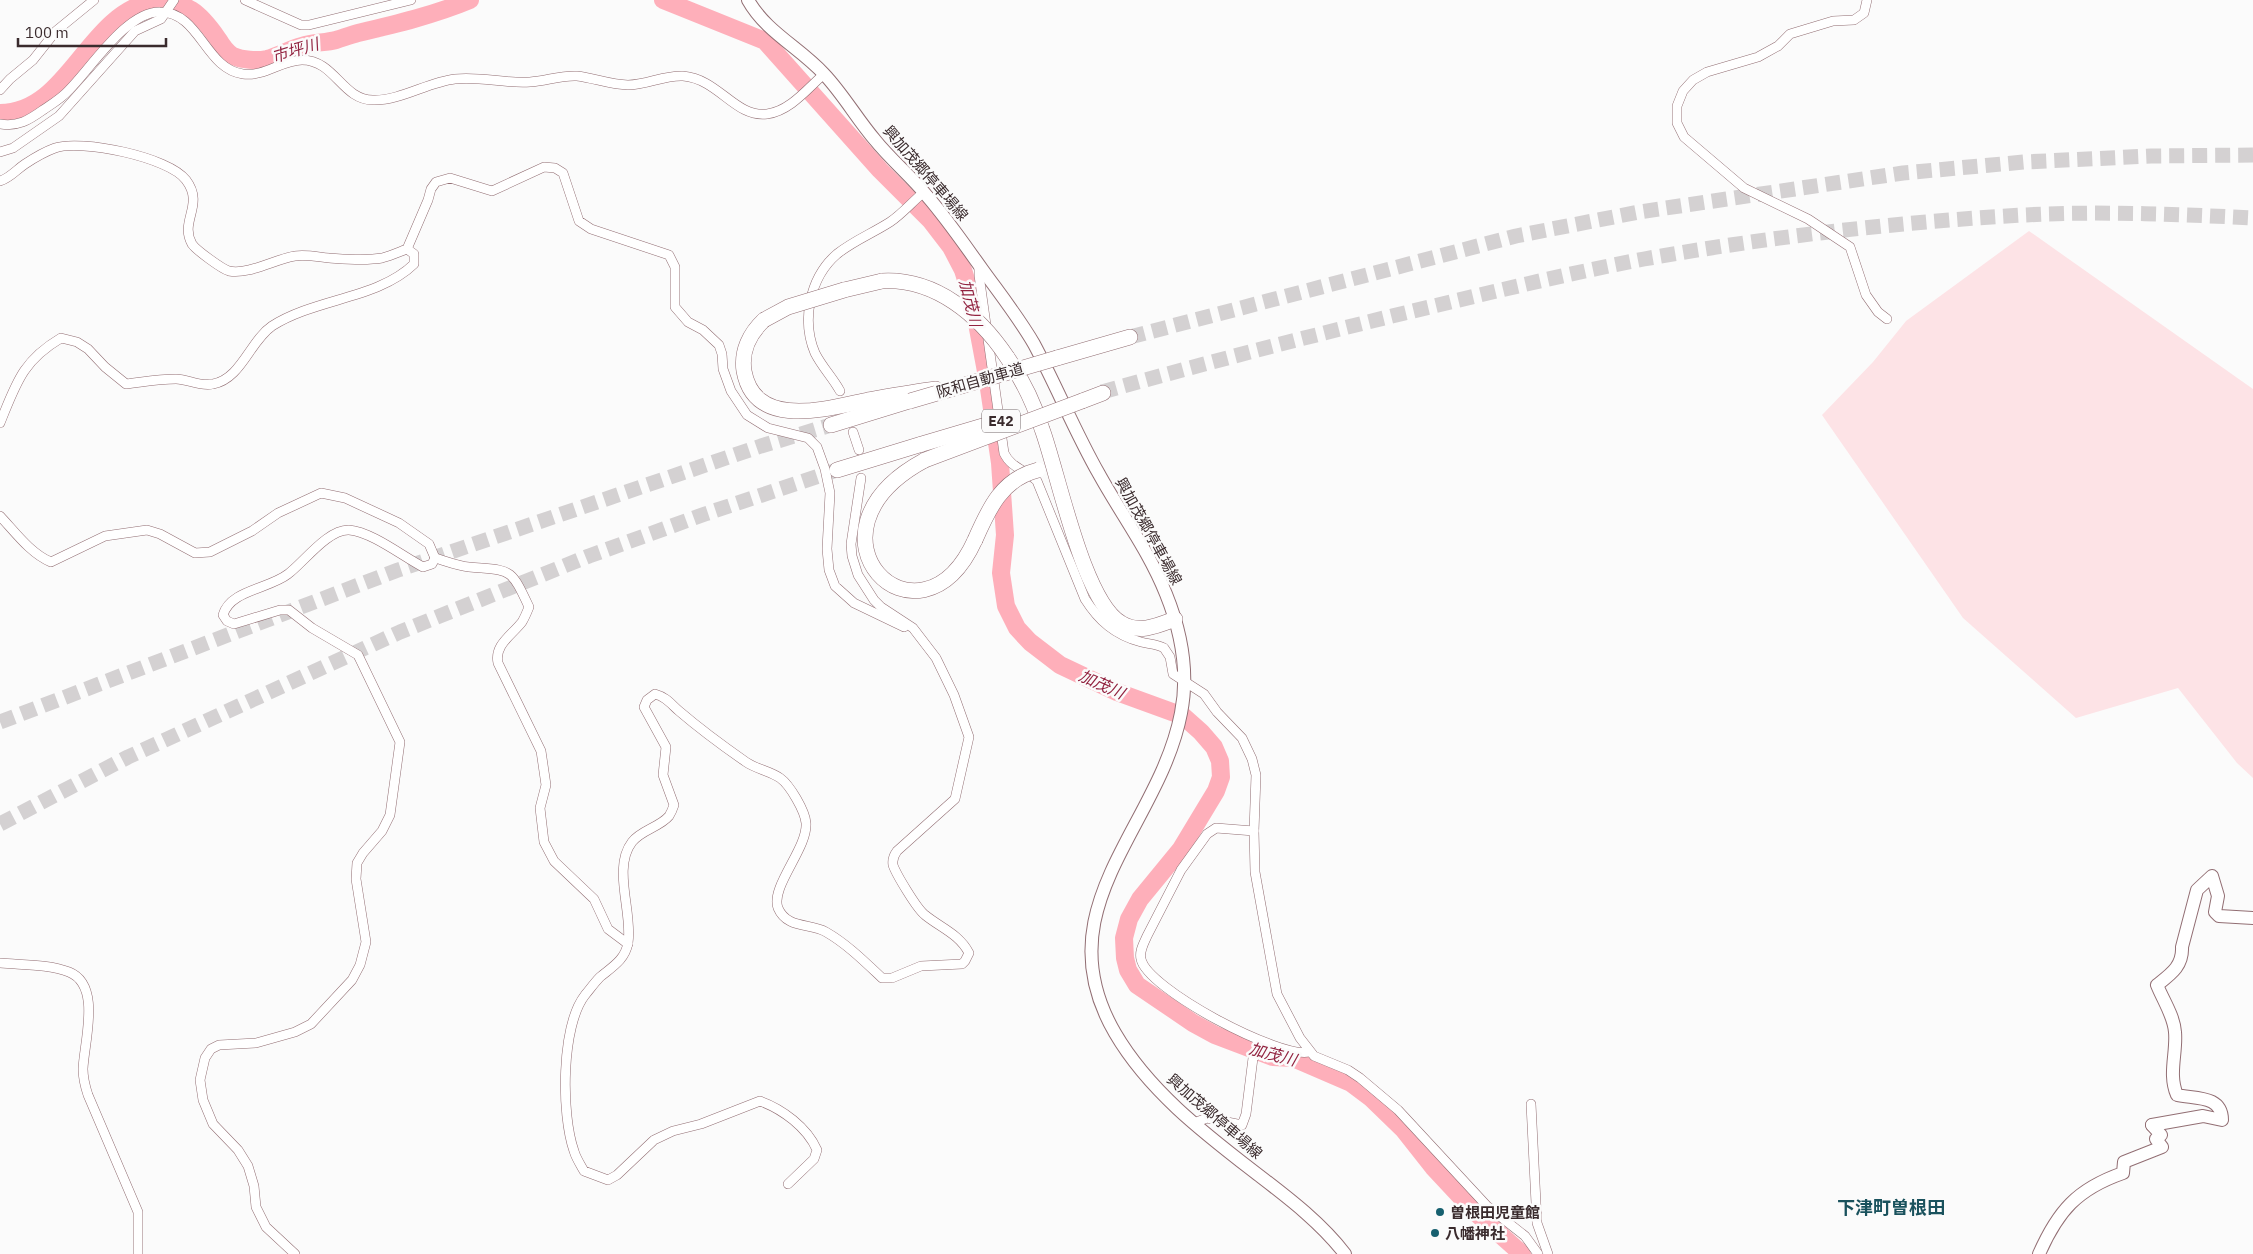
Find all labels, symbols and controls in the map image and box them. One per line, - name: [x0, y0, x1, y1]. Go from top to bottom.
- scale bar: [18, 15, 165, 47]
- text: 100 m: [25, 23, 69, 42]
- water label: 市坪川: [269, 33, 323, 67]
- street label: 興加茂郷停車場線: [879, 121, 973, 225]
- water label: 加茂川: [955, 277, 987, 331]
- street label: 阪和自動車道: [934, 358, 1026, 402]
- road number: E42: [982, 410, 1020, 432]
- street label: 興加茂郷停車場線: [1112, 474, 1186, 588]
- water label: 加茂川: [1076, 665, 1130, 704]
- water label: 加茂川: [1247, 1038, 1301, 1070]
- street label: 興加茂郷停車場線: [1163, 1069, 1267, 1163]
- district label: 下津町曽根田: [1837, 1196, 1945, 1219]
- place label: 曽根田児童館: [1450, 1203, 1540, 1222]
- marker: 曽根田児童館: [1434, 1206, 1446, 1218]
- place label: 八幡神社: [1445, 1224, 1505, 1243]
- marker: 八幡神社: [1429, 1227, 1441, 1239]

